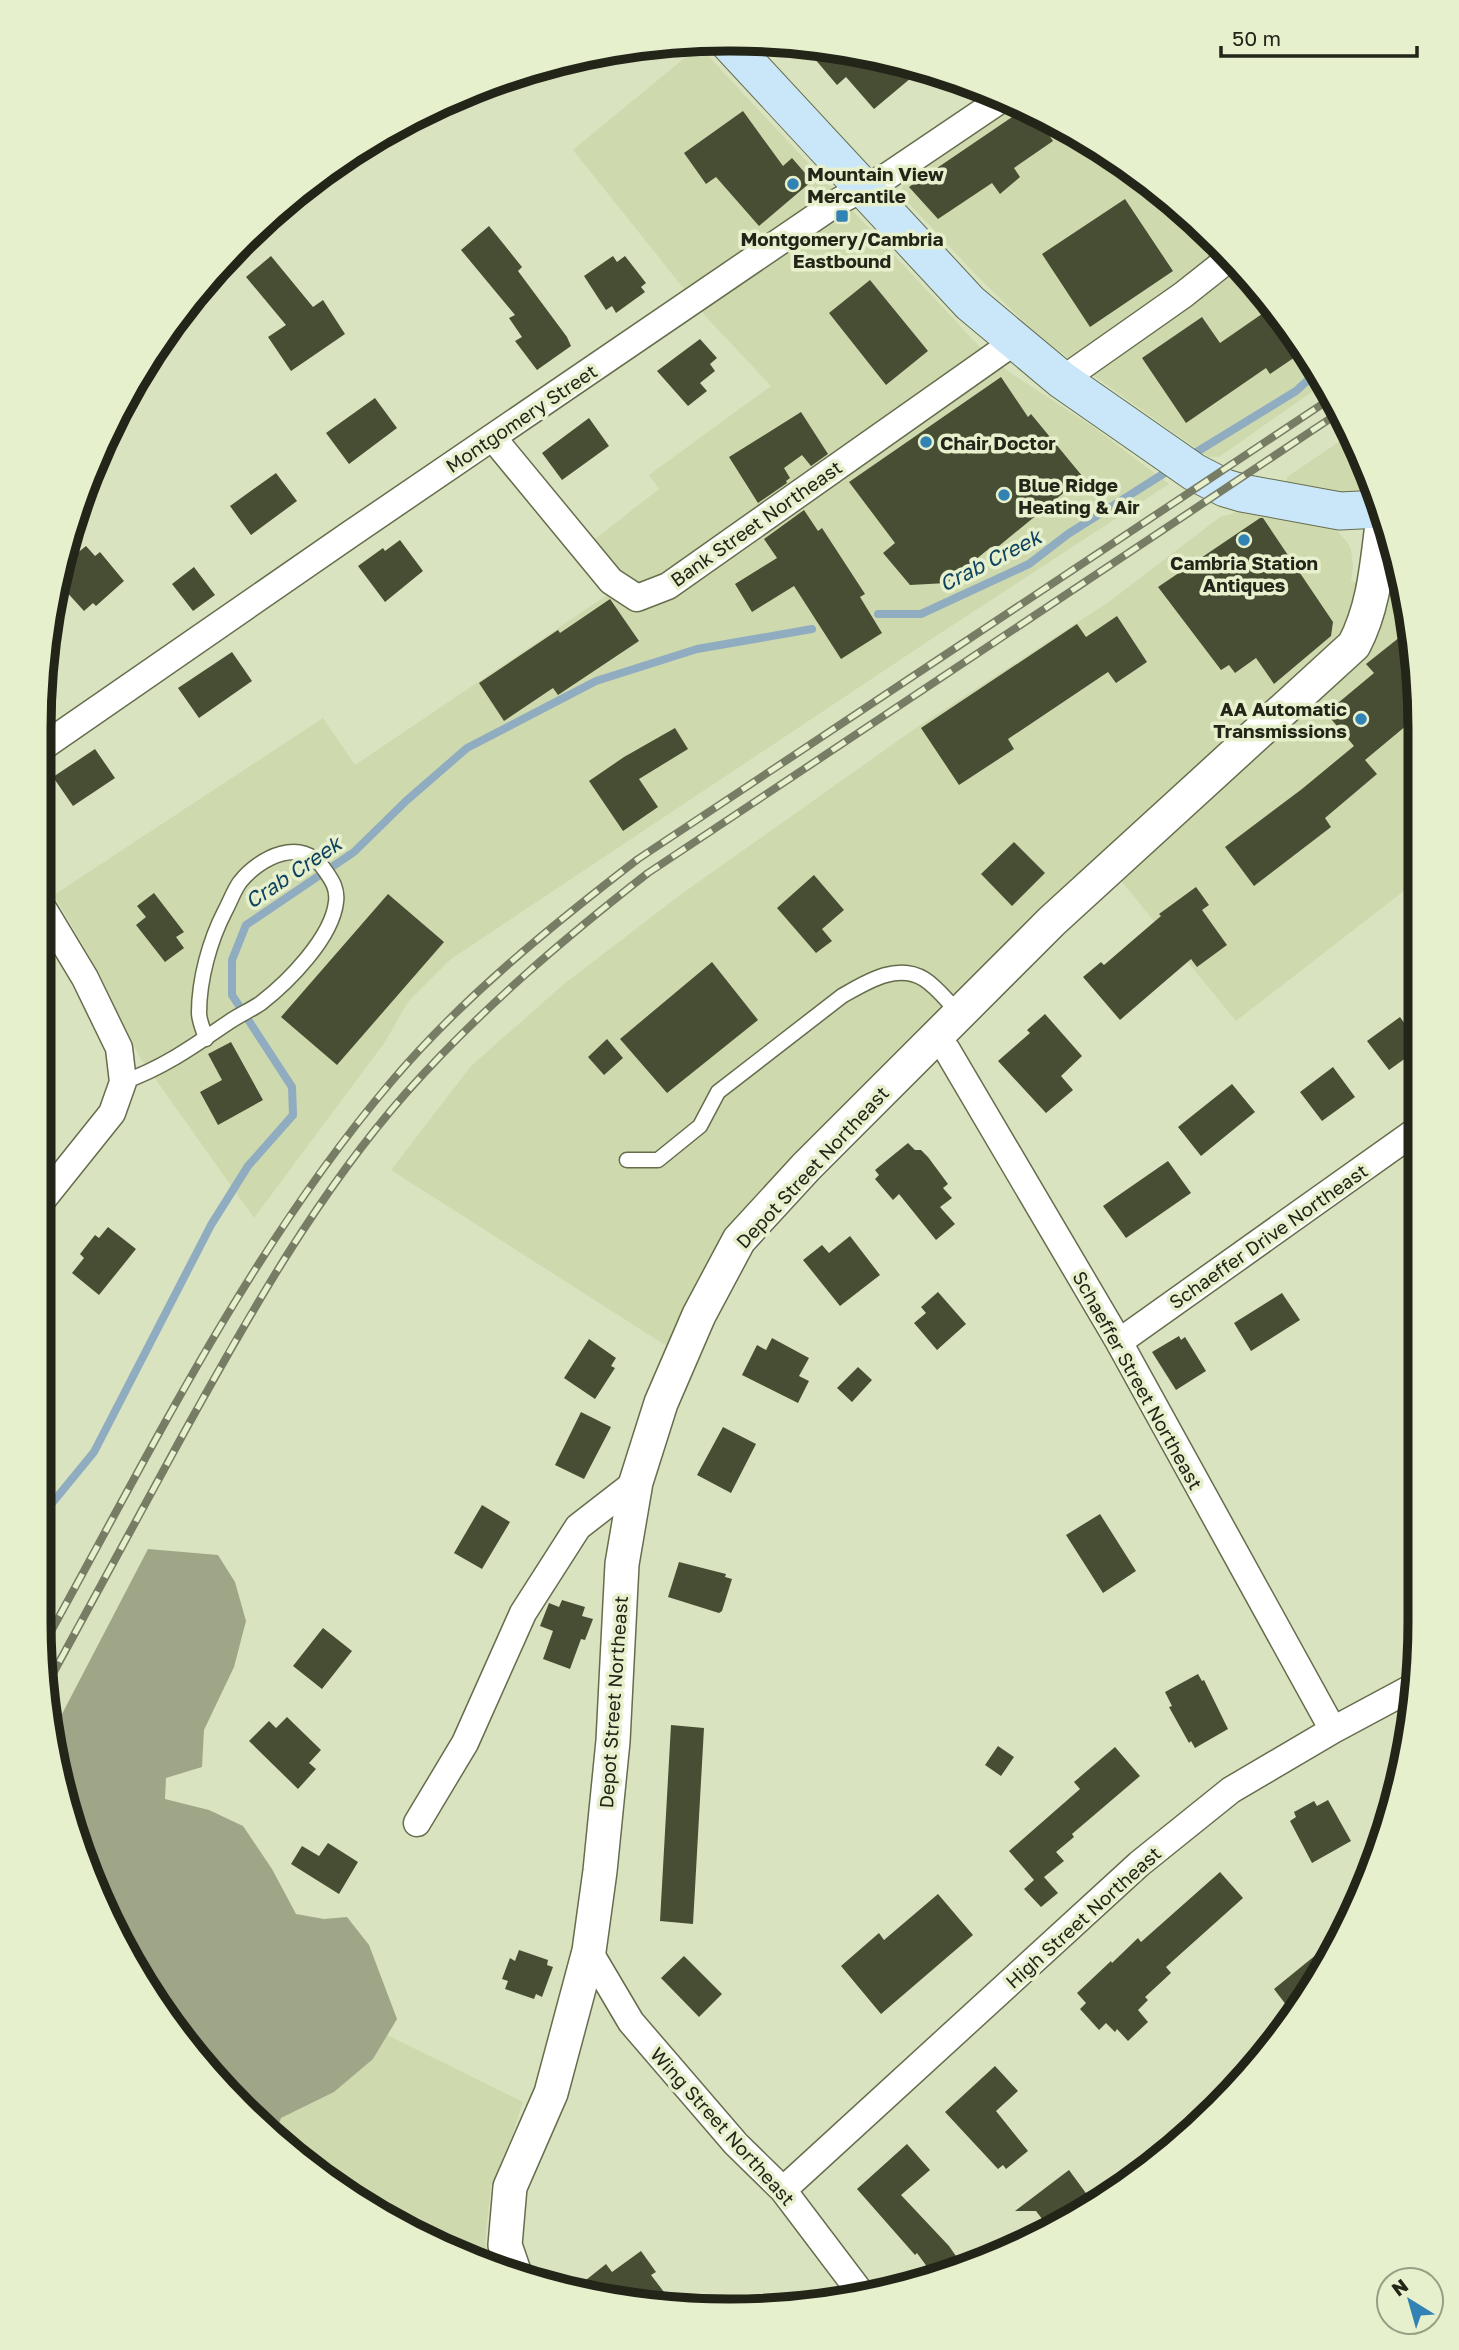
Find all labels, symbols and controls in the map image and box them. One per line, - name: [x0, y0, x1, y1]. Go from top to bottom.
- scale bar: [1221, 14, 1417, 58]
- text: 50 m: [1232, 25, 1281, 51]
- place label: Mountain View Mercantile: [807, 162, 944, 207]
- marker: Mountain View Mercantile: [785, 176, 801, 192]
- marker: Montgomery/Cambria Eastbound: [834, 208, 850, 224]
- place label: Montgomery/Cambria Eastbound: [740, 227, 944, 272]
- street label: Montgomery Street: [441, 359, 601, 477]
- place label: Chair Doctor: [940, 431, 1056, 454]
- marker: Chair Doctor: [918, 434, 934, 450]
- street label: Bank Street Northeast: [666, 455, 846, 591]
- place label: Blue Ridge Heating & Air: [1018, 473, 1140, 518]
- marker: Blue Ridge Heating & Air: [996, 487, 1012, 503]
- water label: Crab Creek: [935, 522, 1047, 597]
- marker: Cambria Station Antiques: [1236, 532, 1252, 548]
- place label: Cambria Station Antiques: [1170, 551, 1318, 596]
- place label: AA Automatic Transmissions: [1213, 697, 1347, 742]
- marker: AA Automatic Transmissions: [1353, 711, 1369, 727]
- water label: Crab Creek: [240, 829, 348, 914]
- street label: Depot Street Northeast: [731, 1081, 893, 1253]
- street label: Schaeffer Drive Northeast: [1164, 1159, 1372, 1313]
- street label: Schaeffer Street Northeast: [1068, 1267, 1208, 1493]
- street label: Depot Street Northeast: [594, 1595, 632, 1809]
- street label: High Street Northeast: [1001, 1841, 1165, 1993]
- street label: Wing Street Northeast: [646, 2042, 800, 2210]
- north arrow: [1375, 2266, 1445, 2336]
- text: N: [1387, 2273, 1412, 2301]

